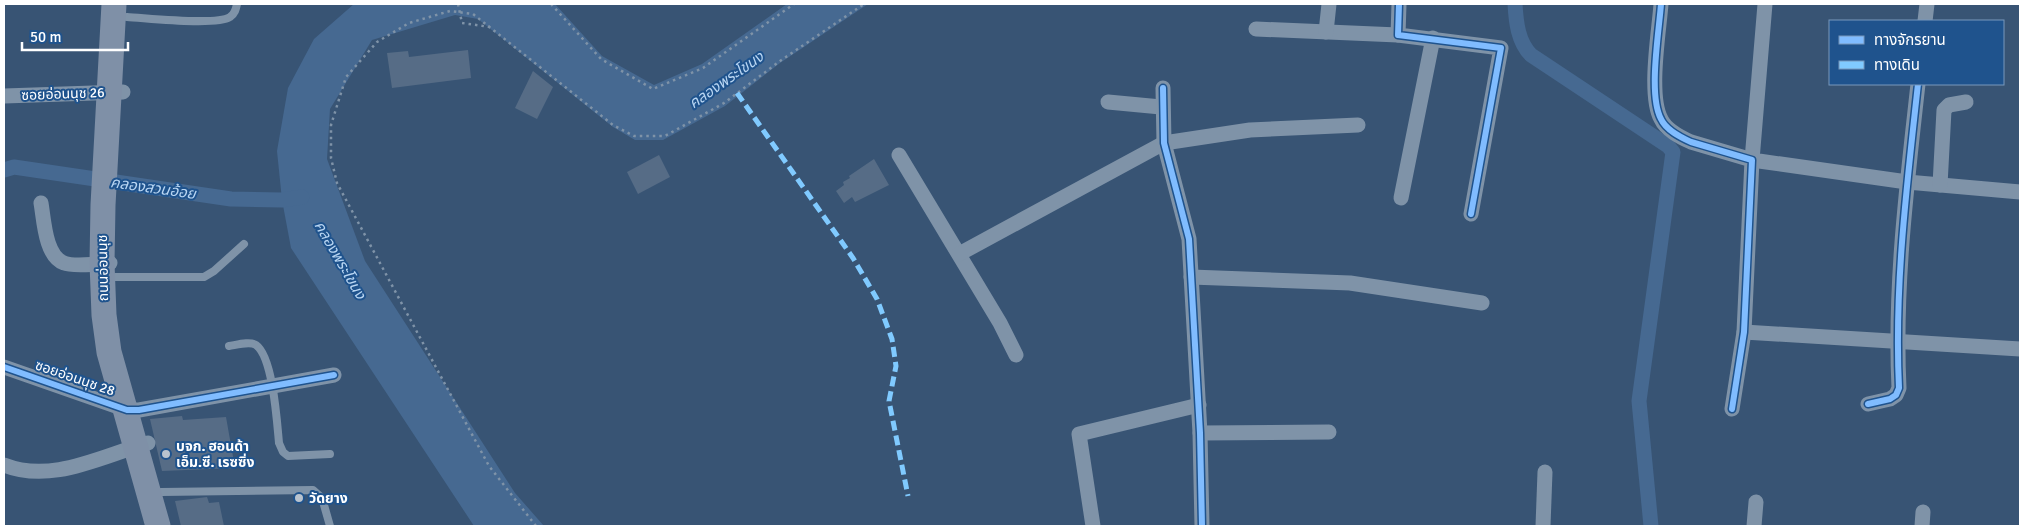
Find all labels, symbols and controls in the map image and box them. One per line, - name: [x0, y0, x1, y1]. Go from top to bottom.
- scale bar: [22, 20, 129, 52]
- legend: [1829, 20, 2004, 85]
- text: 50 m: [30, 28, 61, 46]
- text: ทางจักรยาน: [1874, 31, 1946, 49]
- water label: คลองพระโขนง: [685, 47, 768, 112]
- text: ทางเดิน: [1874, 56, 1920, 74]
- street label: ซอยอ่อนนุช 26: [21, 84, 105, 104]
- water label: คลองสวนอ้อย: [109, 173, 198, 203]
- water label: คลองพระโขนง: [310, 218, 370, 303]
- street label: ถนนอ่อนนุช: [94, 235, 112, 301]
- street label: ซอยอ่อนนุช 28: [33, 356, 117, 400]
- place label: บจก. ฮอนด้า เอ็ม.ซี. เรซซิ่ง: [176, 438, 254, 471]
- marker: บจก. ฮอนด้า เอ็ม.ซี. เรซซิ่ง: [160, 448, 172, 460]
- place label: วัดยาง: [309, 490, 348, 507]
- marker: วัดยาง: [293, 492, 305, 504]

